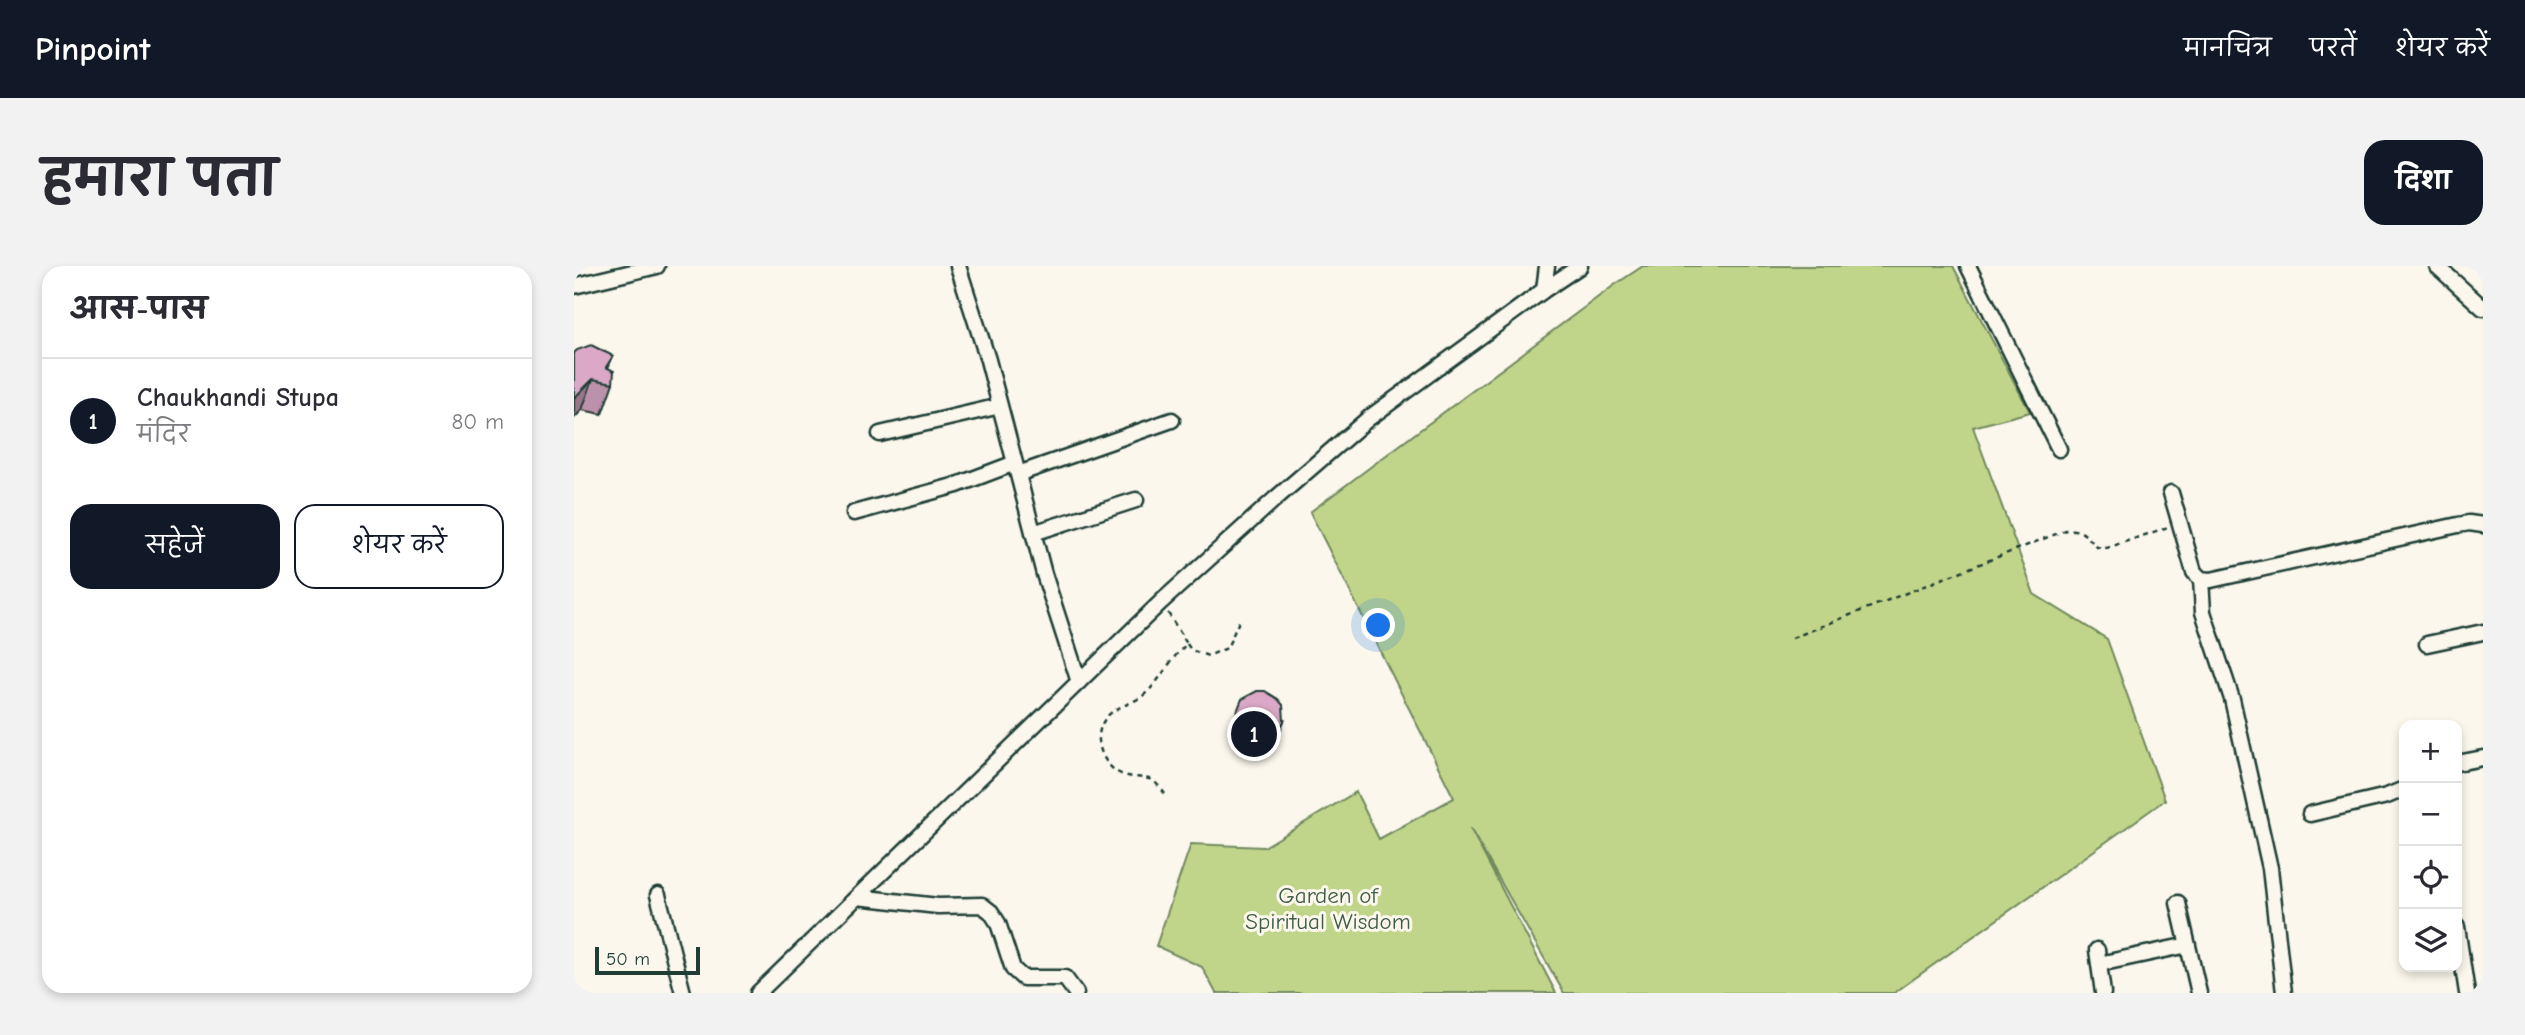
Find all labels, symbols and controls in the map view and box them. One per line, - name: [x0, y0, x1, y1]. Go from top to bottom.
- text: Pinpoint: [35, 30, 150, 68]
- text: मानचित्र: [2184, 34, 2272, 62]
- text: परतें: [2310, 34, 2357, 62]
- text: शेयर करें: [2395, 34, 2490, 62]
- button: दिशा: [2364, 140, 2483, 225]
- text: हमारा पता: [42, 151, 277, 207]
- text: आस-पास: [70, 292, 207, 327]
- text: Chaukhandi Stupa: [137, 383, 339, 413]
- text: 1: [88, 408, 98, 435]
- text: 80 m: [451, 408, 504, 435]
- text: मंदिर: [137, 421, 190, 448]
- button: सहेजें: [70, 504, 280, 589]
- button: शेयर करें: [294, 504, 504, 589]
- your location: [1361, 608, 1395, 642]
- pin: 1: [1231, 708, 1277, 760]
- map controls: [2399, 720, 2462, 972]
- button: +: [2399, 720, 2462, 783]
- button: −: [2399, 783, 2462, 846]
- button: locate: [2399, 846, 2462, 909]
- park label: Garden of Spiritual Wisdom: [1245, 882, 1411, 935]
- button: layers: [2399, 909, 2462, 972]
- scale bar: [595, 944, 700, 976]
- text: 50 m: [606, 948, 650, 970]

